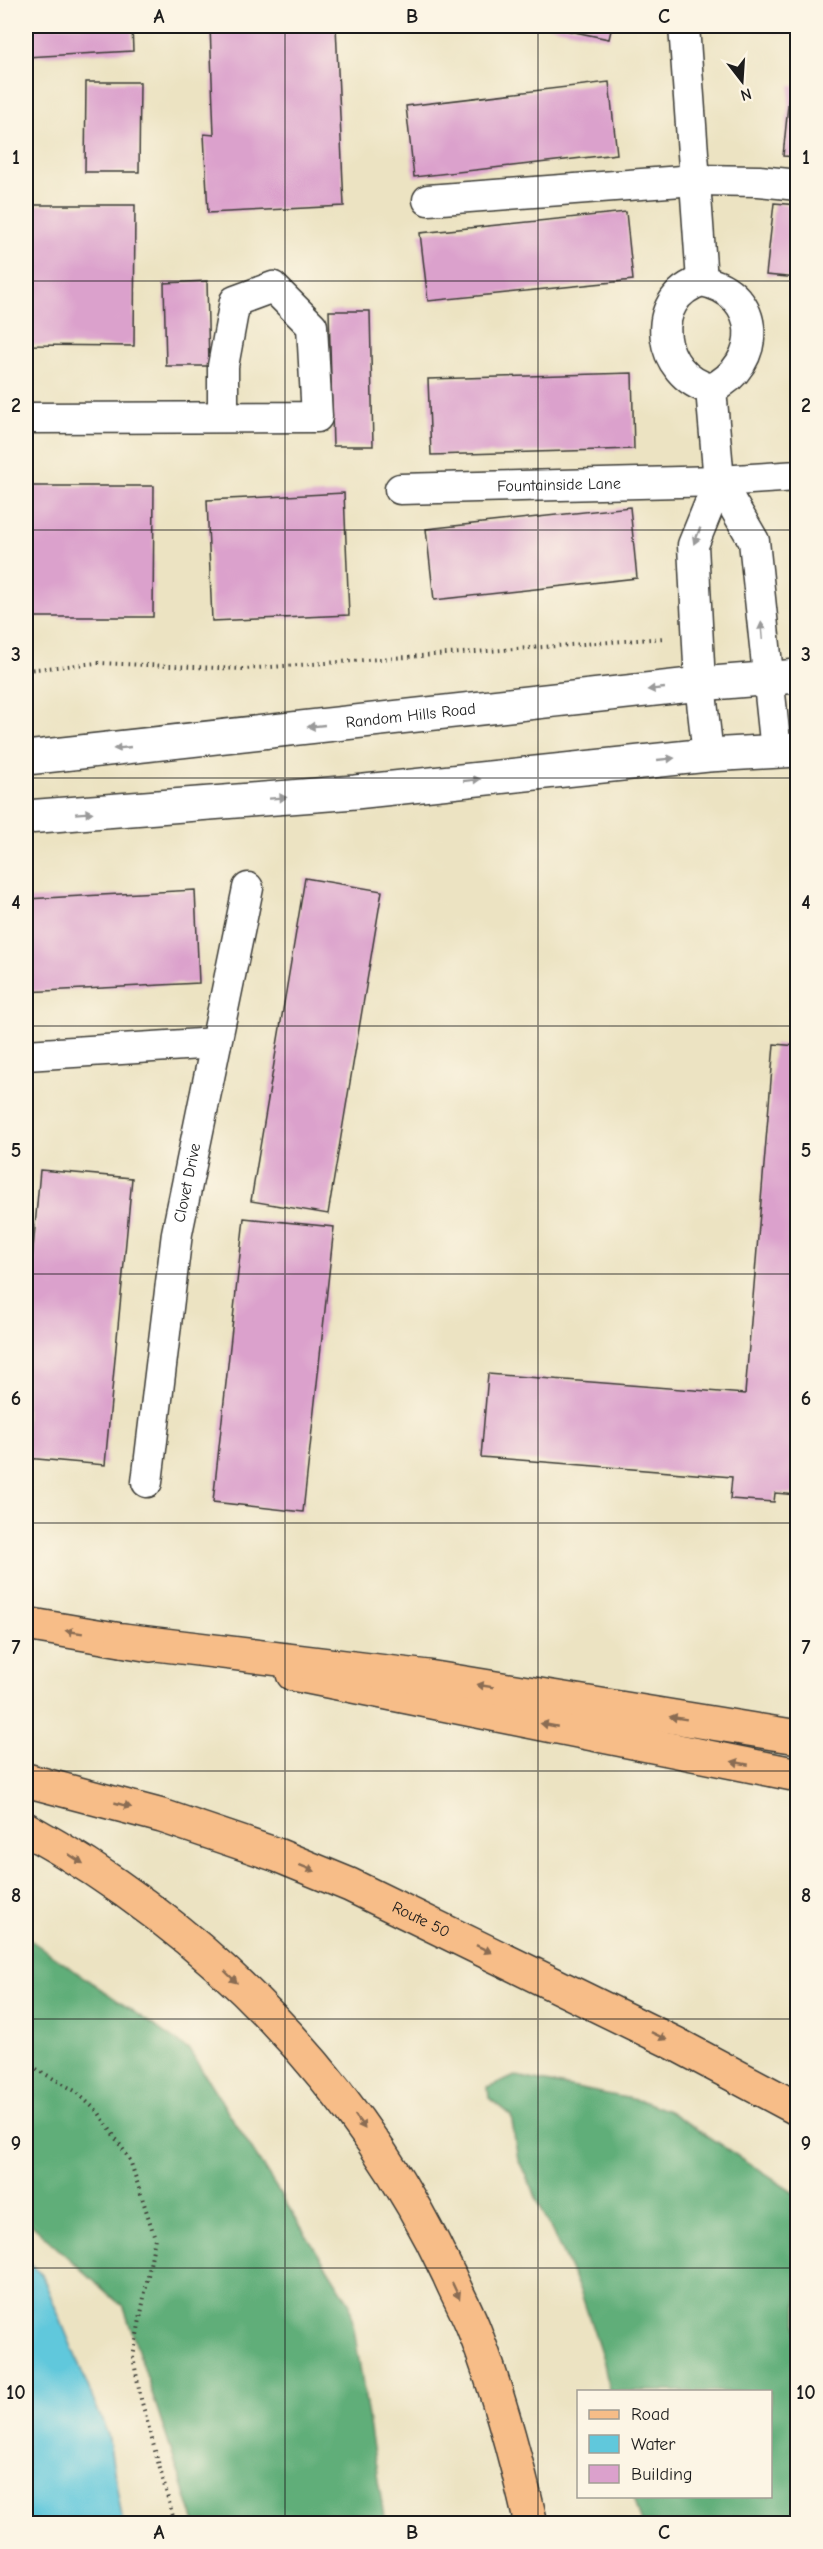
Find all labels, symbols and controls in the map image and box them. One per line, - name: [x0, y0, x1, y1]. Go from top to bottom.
- text: A: [153, 5, 165, 28]
- text: B: [406, 5, 418, 28]
- text: C: [658, 5, 670, 28]
- north arrow: [712, 51, 772, 111]
- text: N: [738, 84, 754, 105]
- text: 1: [12, 146, 20, 169]
- text: 1: [802, 146, 810, 169]
- text: 2: [11, 394, 21, 417]
- text: 2: [801, 394, 811, 417]
- street label: Fountainside Lane: [497, 474, 621, 496]
- one-way arrow: [692, 527, 702, 545]
- one-way arrow: [757, 621, 767, 640]
- text: 3: [11, 643, 21, 666]
- text: 3: [801, 643, 811, 666]
- one-way arrow: [646, 684, 665, 694]
- street label: Random Hills Road: [345, 700, 477, 732]
- one-way arrow: [306, 722, 325, 731]
- one-way arrow: [112, 743, 131, 752]
- one-way arrow: [657, 755, 676, 764]
- one-way arrow: [463, 775, 482, 785]
- one-way arrow: [269, 793, 288, 803]
- one-way arrow: [74, 808, 93, 818]
- text: 4: [11, 891, 21, 914]
- text: 4: [801, 891, 811, 914]
- text: 5: [11, 1139, 21, 1162]
- text: 5: [801, 1139, 811, 1162]
- street label: Clovet Drive: [170, 1142, 204, 1224]
- text: 6: [11, 1387, 21, 1410]
- text: 6: [801, 1387, 811, 1410]
- one-way arrow: [65, 1627, 84, 1636]
- text: 7: [12, 1636, 21, 1659]
- text: 7: [802, 1636, 811, 1659]
- one-way arrow: [475, 1682, 494, 1691]
- one-way arrow: [668, 1713, 687, 1722]
- one-way arrow: [539, 1720, 558, 1729]
- one-way arrow: [730, 1758, 749, 1767]
- one-way arrow: [114, 1801, 132, 1810]
- one-way arrow: [68, 1853, 84, 1864]
- one-way arrow: [299, 1863, 317, 1873]
- text: 8: [11, 1884, 21, 1907]
- text: 8: [801, 1884, 811, 1907]
- street label: Route 50: [389, 1898, 453, 1941]
- one-way arrow: [476, 1944, 493, 1954]
- one-way arrow: [224, 1969, 238, 1983]
- one-way arrow: [651, 2031, 668, 2040]
- one-way arrow: [354, 2114, 366, 2130]
- text: 9: [11, 2132, 21, 2155]
- text: 9: [801, 2132, 811, 2155]
- one-way arrow: [452, 2283, 461, 2300]
- text: 10: [6, 2381, 26, 2404]
- text: 10: [796, 2381, 816, 2404]
- legend: [577, 2390, 772, 2498]
- text: Road: [631, 2404, 670, 2425]
- text: Water: [631, 2434, 676, 2455]
- text: Building: [631, 2464, 693, 2485]
- text: A: [153, 2521, 165, 2544]
- text: B: [406, 2521, 418, 2544]
- text: C: [658, 2521, 670, 2544]

